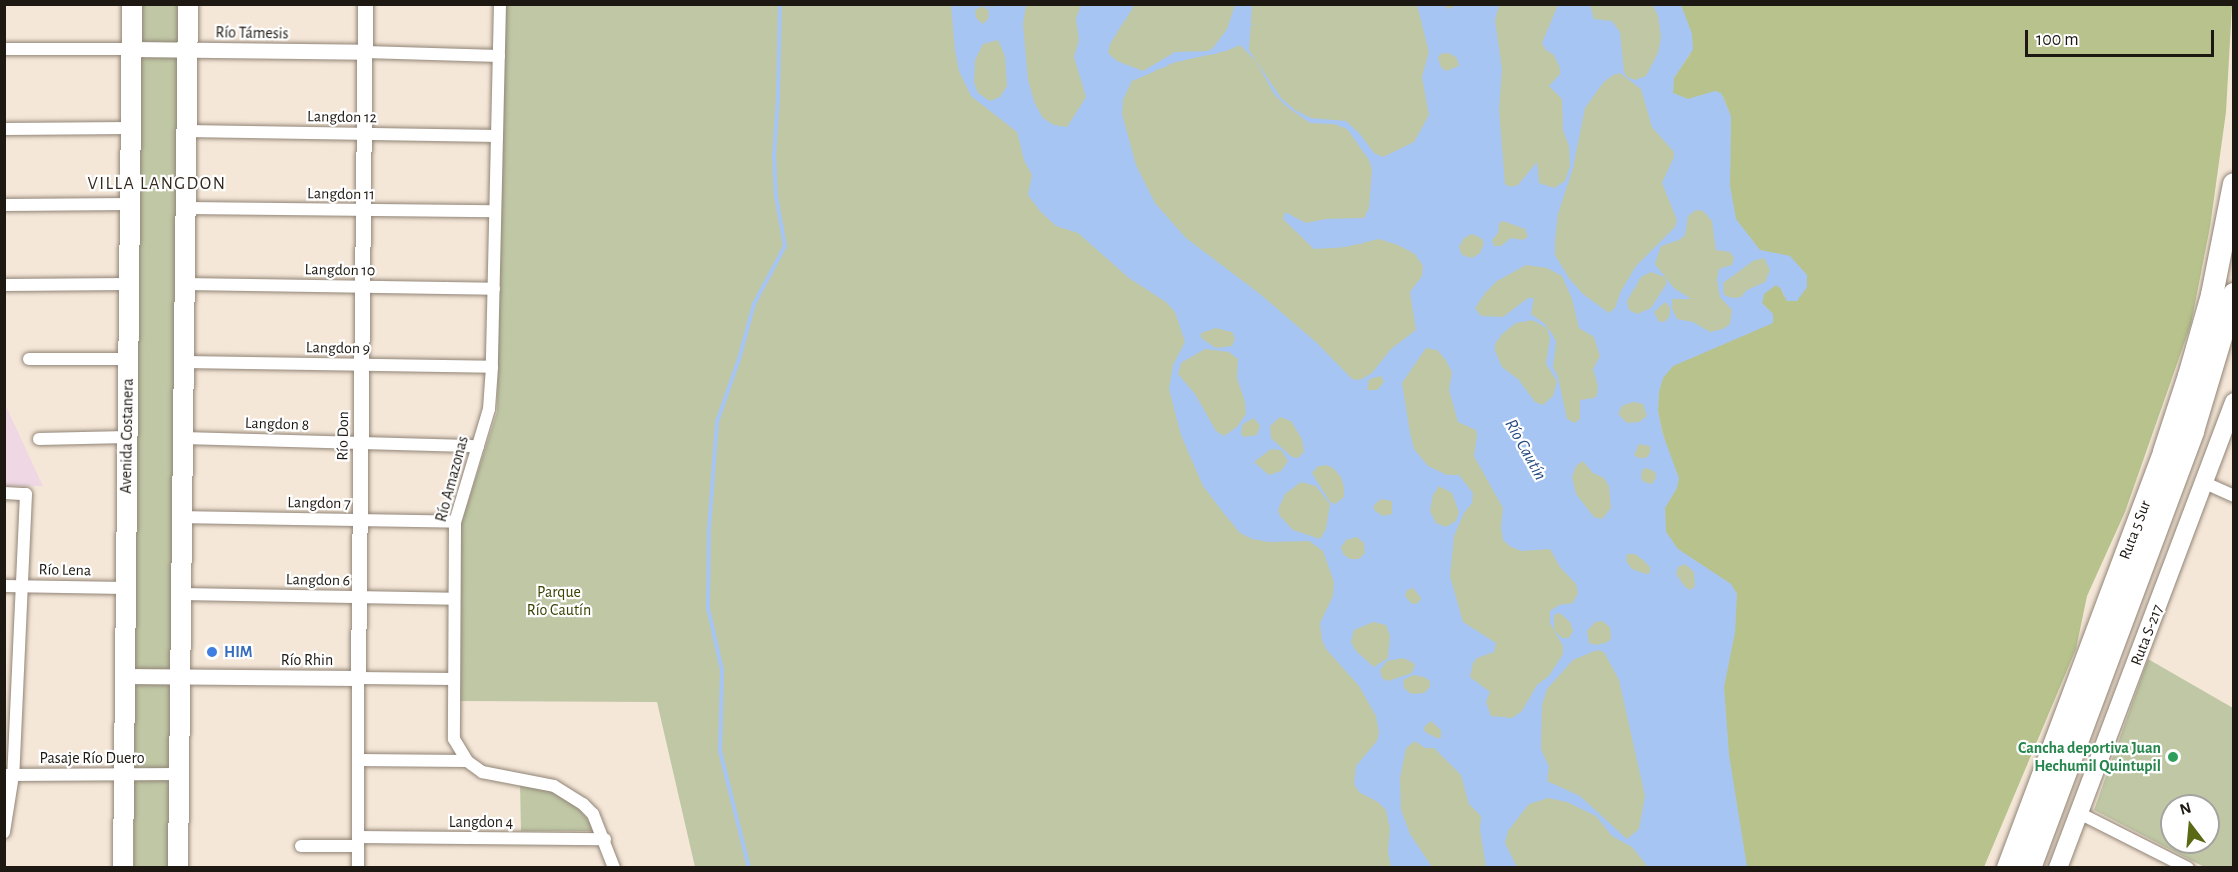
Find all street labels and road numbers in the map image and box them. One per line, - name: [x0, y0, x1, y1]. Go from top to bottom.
- street label: Río Támesis: [215, 23, 289, 43]
- street label: Langdon 12: [307, 107, 377, 127]
- street label: Langdon 11: [307, 184, 375, 204]
- street label: Langdon 10: [304, 260, 376, 280]
- street label: Langdon 9: [306, 338, 370, 358]
- street label: Avenida Costanera: [116, 378, 138, 494]
- street label: Río Don: [333, 411, 353, 461]
- street label: Langdon 8: [244, 413, 310, 435]
- street label: Río Amazonas: [431, 434, 473, 524]
- street label: Langdon 7: [287, 493, 351, 513]
- street label: Ruta 5 Sur: [2115, 498, 2155, 562]
- street label: Río Lena: [38, 560, 92, 580]
- street label: Langdon 6: [286, 570, 350, 590]
- street label: Ruta S-217: [2127, 602, 2167, 668]
- street label: Río Rhin: [281, 650, 333, 670]
- street label: Pasaje Río Duero: [40, 748, 144, 768]
- street label: Langdon 4: [449, 812, 513, 832]

